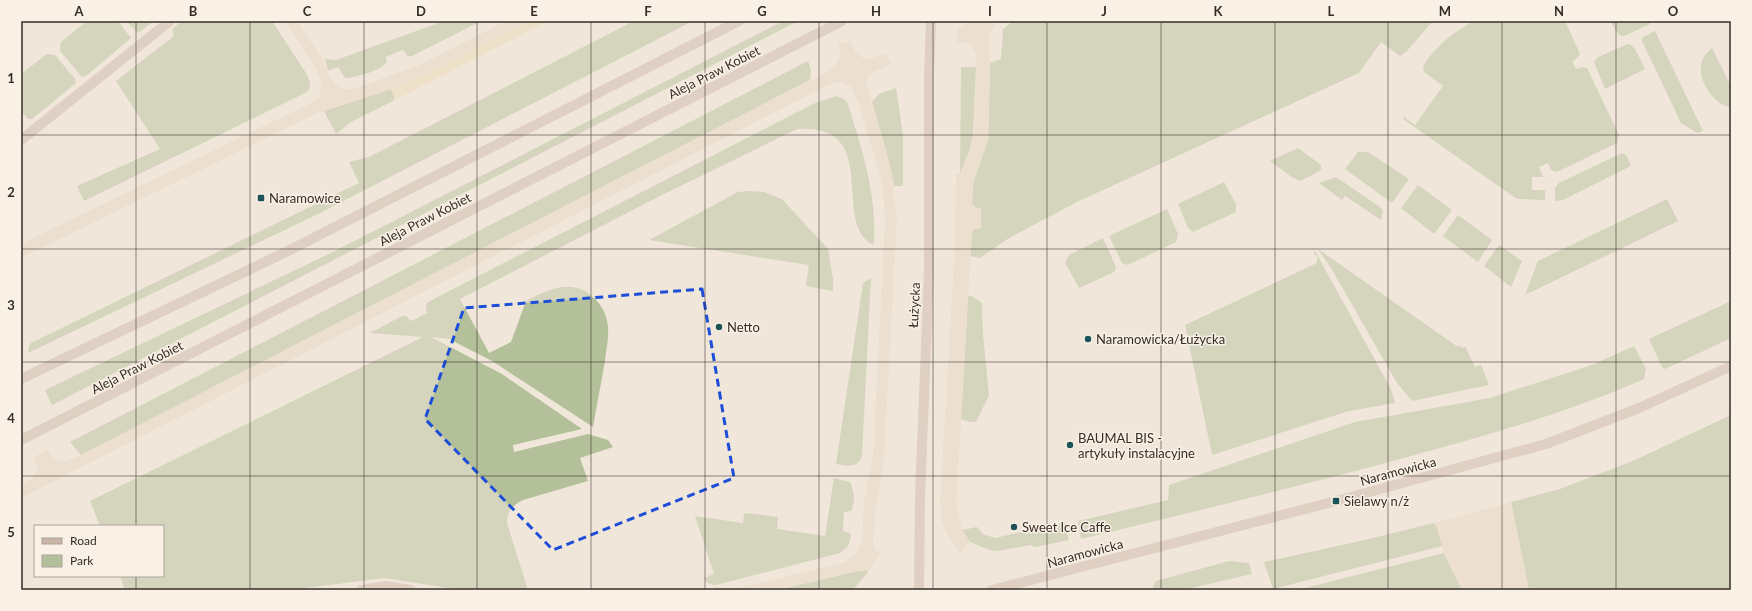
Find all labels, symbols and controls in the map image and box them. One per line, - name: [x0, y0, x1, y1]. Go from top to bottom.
- text: A: [73, 3, 84, 19]
- text: B: [189, 3, 198, 19]
- text: C: [303, 3, 312, 19]
- text: D: [416, 3, 426, 19]
- text: E: [530, 3, 538, 19]
- text: F: [644, 3, 652, 19]
- text: G: [757, 3, 767, 19]
- text: H: [871, 3, 881, 19]
- text: I: [988, 3, 992, 19]
- text: J: [1101, 3, 1107, 19]
- text: K: [1214, 3, 1224, 19]
- text: L: [1328, 3, 1335, 19]
- text: M: [1439, 3, 1451, 19]
- text: N: [1554, 3, 1564, 19]
- text: O: [1668, 3, 1679, 19]
- street label: Aleja Praw Kobiet: [665, 42, 763, 102]
- text: 1: [7, 70, 15, 86]
- text: 2: [7, 184, 15, 200]
- street label: Aleja Praw Kobiet: [376, 189, 474, 249]
- place label: Naramowice: [269, 190, 341, 206]
- marker: Naramowice: [256, 193, 266, 203]
- street label: Łużycka: [905, 282, 923, 328]
- text: 3: [7, 297, 15, 313]
- place label: Netto: [727, 319, 760, 335]
- marker: Netto: [714, 322, 724, 332]
- place label: Naramowicka/Łużycka: [1096, 331, 1225, 347]
- marker: Naramowicka/Łużycka: [1083, 334, 1093, 344]
- street label: Aleja Praw Kobiet: [88, 337, 186, 397]
- text: 4: [7, 410, 15, 426]
- place label: BAUMAL BIS - artykuły instalacyjne: [1078, 430, 1195, 461]
- marker: BAUMAL BIS - artykuły instalacyjne: [1065, 440, 1075, 450]
- street label: Naramowicka: [1358, 453, 1438, 489]
- place label: Sielawy n/ż: [1344, 493, 1409, 509]
- marker: Sielawy n/ż: [1331, 496, 1341, 506]
- place label: Sweet Ice Caffe: [1022, 519, 1111, 535]
- marker: Sweet Ice Caffe: [1009, 522, 1019, 532]
- text: 5: [7, 524, 15, 540]
- legend: [34, 525, 164, 577]
- text: Road: [70, 533, 97, 548]
- street label: Naramowicka: [1045, 535, 1125, 571]
- text: Park: [70, 553, 94, 568]

